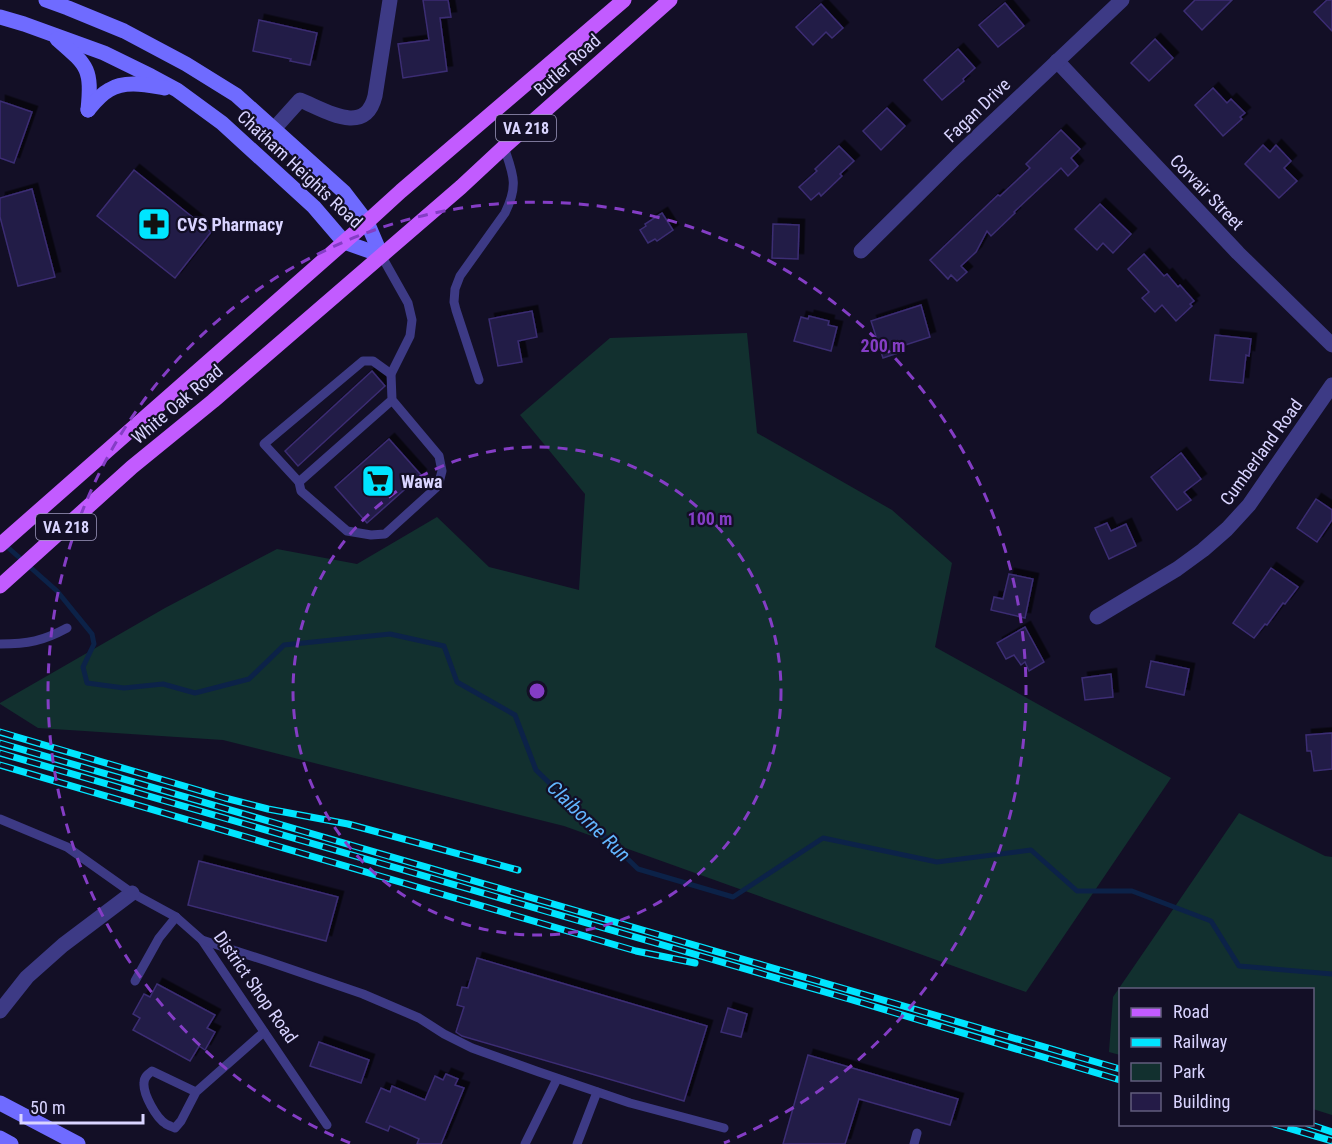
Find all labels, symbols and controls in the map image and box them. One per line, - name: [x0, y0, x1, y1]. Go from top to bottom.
- street label: Butler Road: [529, 30, 605, 100]
- street label: Fagan Drive: [940, 74, 1014, 146]
- street label: Chatham Heights Road: [233, 106, 367, 232]
- road number: VA 218: [496, 115, 556, 141]
- street label: Corvair Street: [1166, 150, 1248, 234]
- pharmacy icon: CVS Pharmacy: [136, 206, 172, 242]
- place label: CVS Pharmacy: [177, 214, 283, 235]
- text: 200 m: [861, 335, 905, 356]
- street label: White Oak Road: [127, 360, 227, 448]
- street label: Cumberland Road: [1215, 395, 1307, 509]
- supermarket icon: Wawa: [360, 463, 396, 499]
- place label: Wawa: [401, 471, 443, 492]
- text: 100 m: [688, 508, 732, 529]
- road number: VA 218: [36, 514, 96, 540]
- centre of rings: [527, 681, 547, 701]
- water label: Claiborne Run: [542, 775, 636, 867]
- street label: District Shop Road: [210, 927, 302, 1047]
- legend: [1119, 988, 1314, 1126]
- text: Road: [1173, 1001, 1209, 1022]
- text: Railway: [1173, 1031, 1228, 1052]
- text: Park: [1173, 1061, 1205, 1082]
- scale bar: [21, 1087, 142, 1125]
- text: Building: [1173, 1091, 1230, 1112]
- text: 50 m: [30, 1097, 65, 1118]

